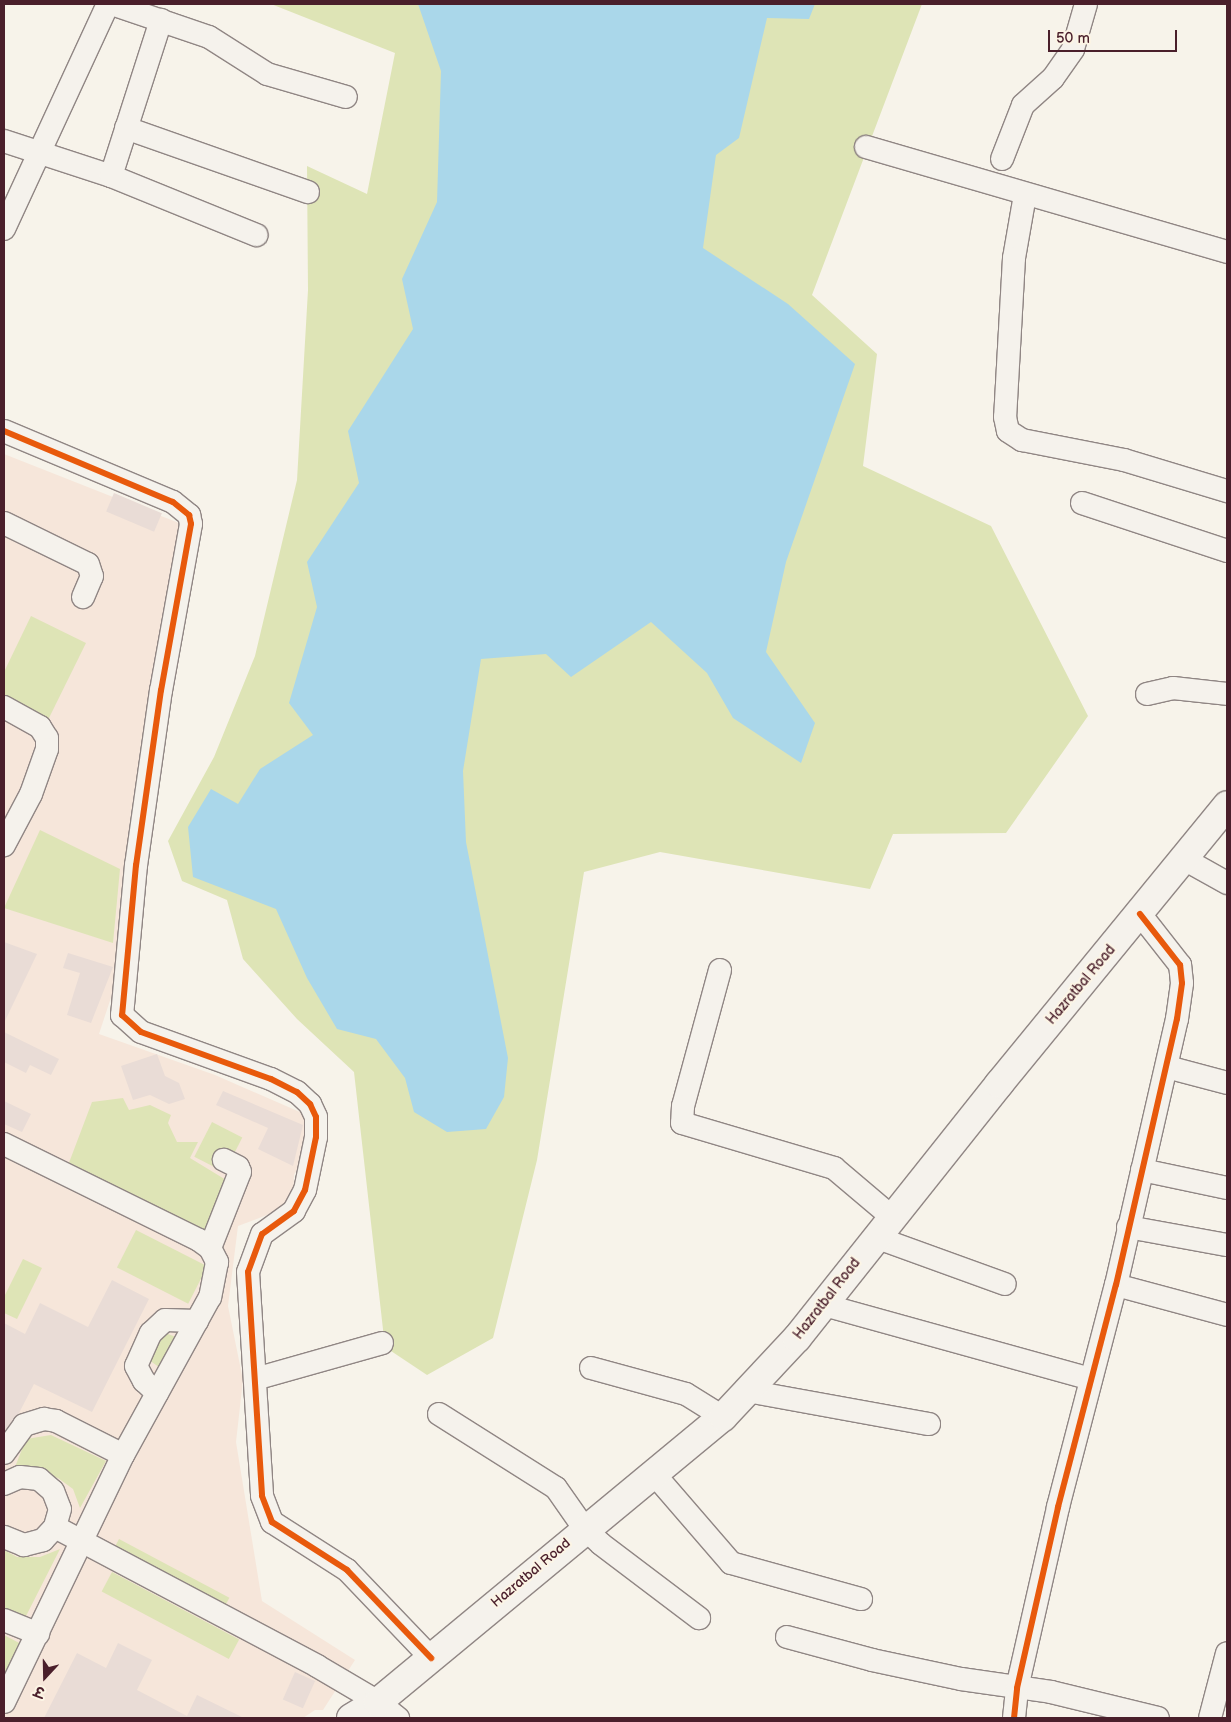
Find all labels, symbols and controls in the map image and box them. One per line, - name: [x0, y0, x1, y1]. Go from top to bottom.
- scale bar: [1051, 20, 1180, 52]
- text: 50 m: [1056, 29, 1090, 48]
- street label: Hazratbal Road: [1043, 942, 1119, 1028]
- street label: Hazratbal Road: [790, 1255, 864, 1343]
- street label: Hazratbal Road: [488, 1535, 574, 1611]
- north arrow: [20, 1652, 70, 1702]
- text: उ: [32, 1682, 47, 1701]

